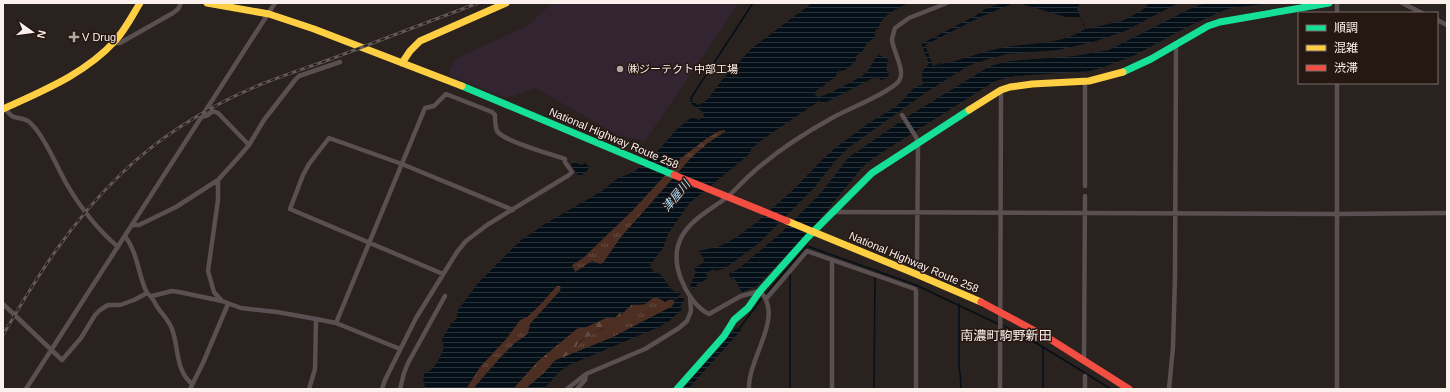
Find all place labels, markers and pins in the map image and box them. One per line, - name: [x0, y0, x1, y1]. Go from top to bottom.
- place label: V Drug: [82, 31, 116, 43]
- marker: V Drug: [69, 32, 79, 42]
- place label: ㈱ジーテクト中部工場: [628, 63, 738, 75]
- marker: ㈱ジーテクト中部工場: [615, 64, 625, 74]

